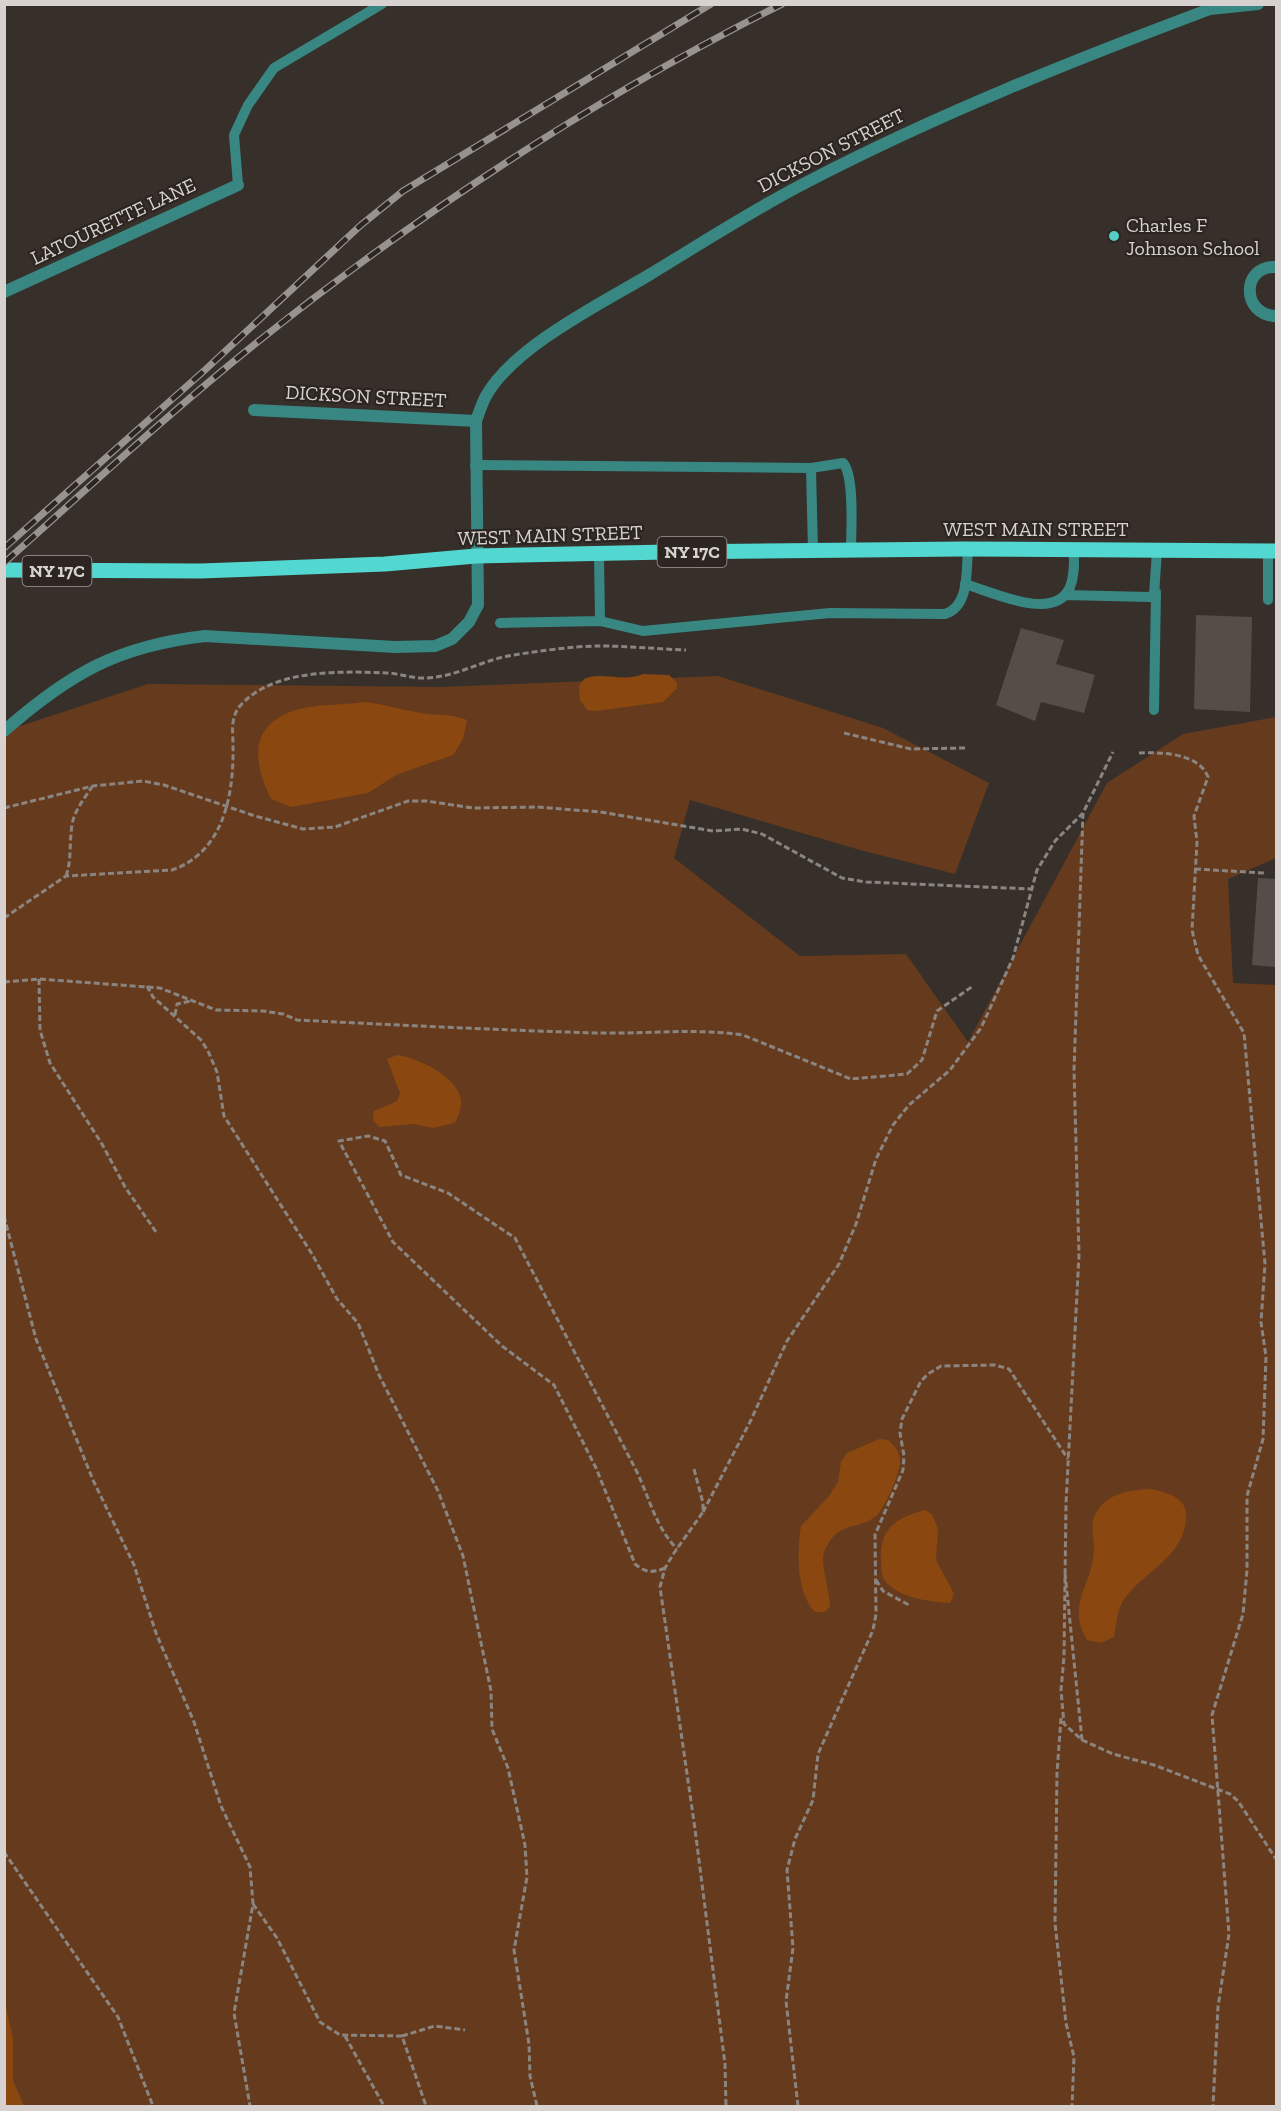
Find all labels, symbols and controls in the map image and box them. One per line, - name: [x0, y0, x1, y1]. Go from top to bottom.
- street label: DICKSON STREET: [754, 103, 908, 197]
- street label: LATOURETTE LANE: [27, 172, 199, 270]
- place label: Charles F Johnson School: [1126, 213, 1260, 260]
- marker: Charles F Johnson School: [1107, 229, 1121, 243]
- street label: DICKSON STREET: [285, 380, 447, 412]
- street label: WEST MAIN STREET: [943, 517, 1129, 541]
- street label: WEST MAIN STREET: [457, 520, 643, 550]
- road number: NY 17C: [658, 537, 726, 567]
- road number: NY 17C: [22, 556, 92, 586]

